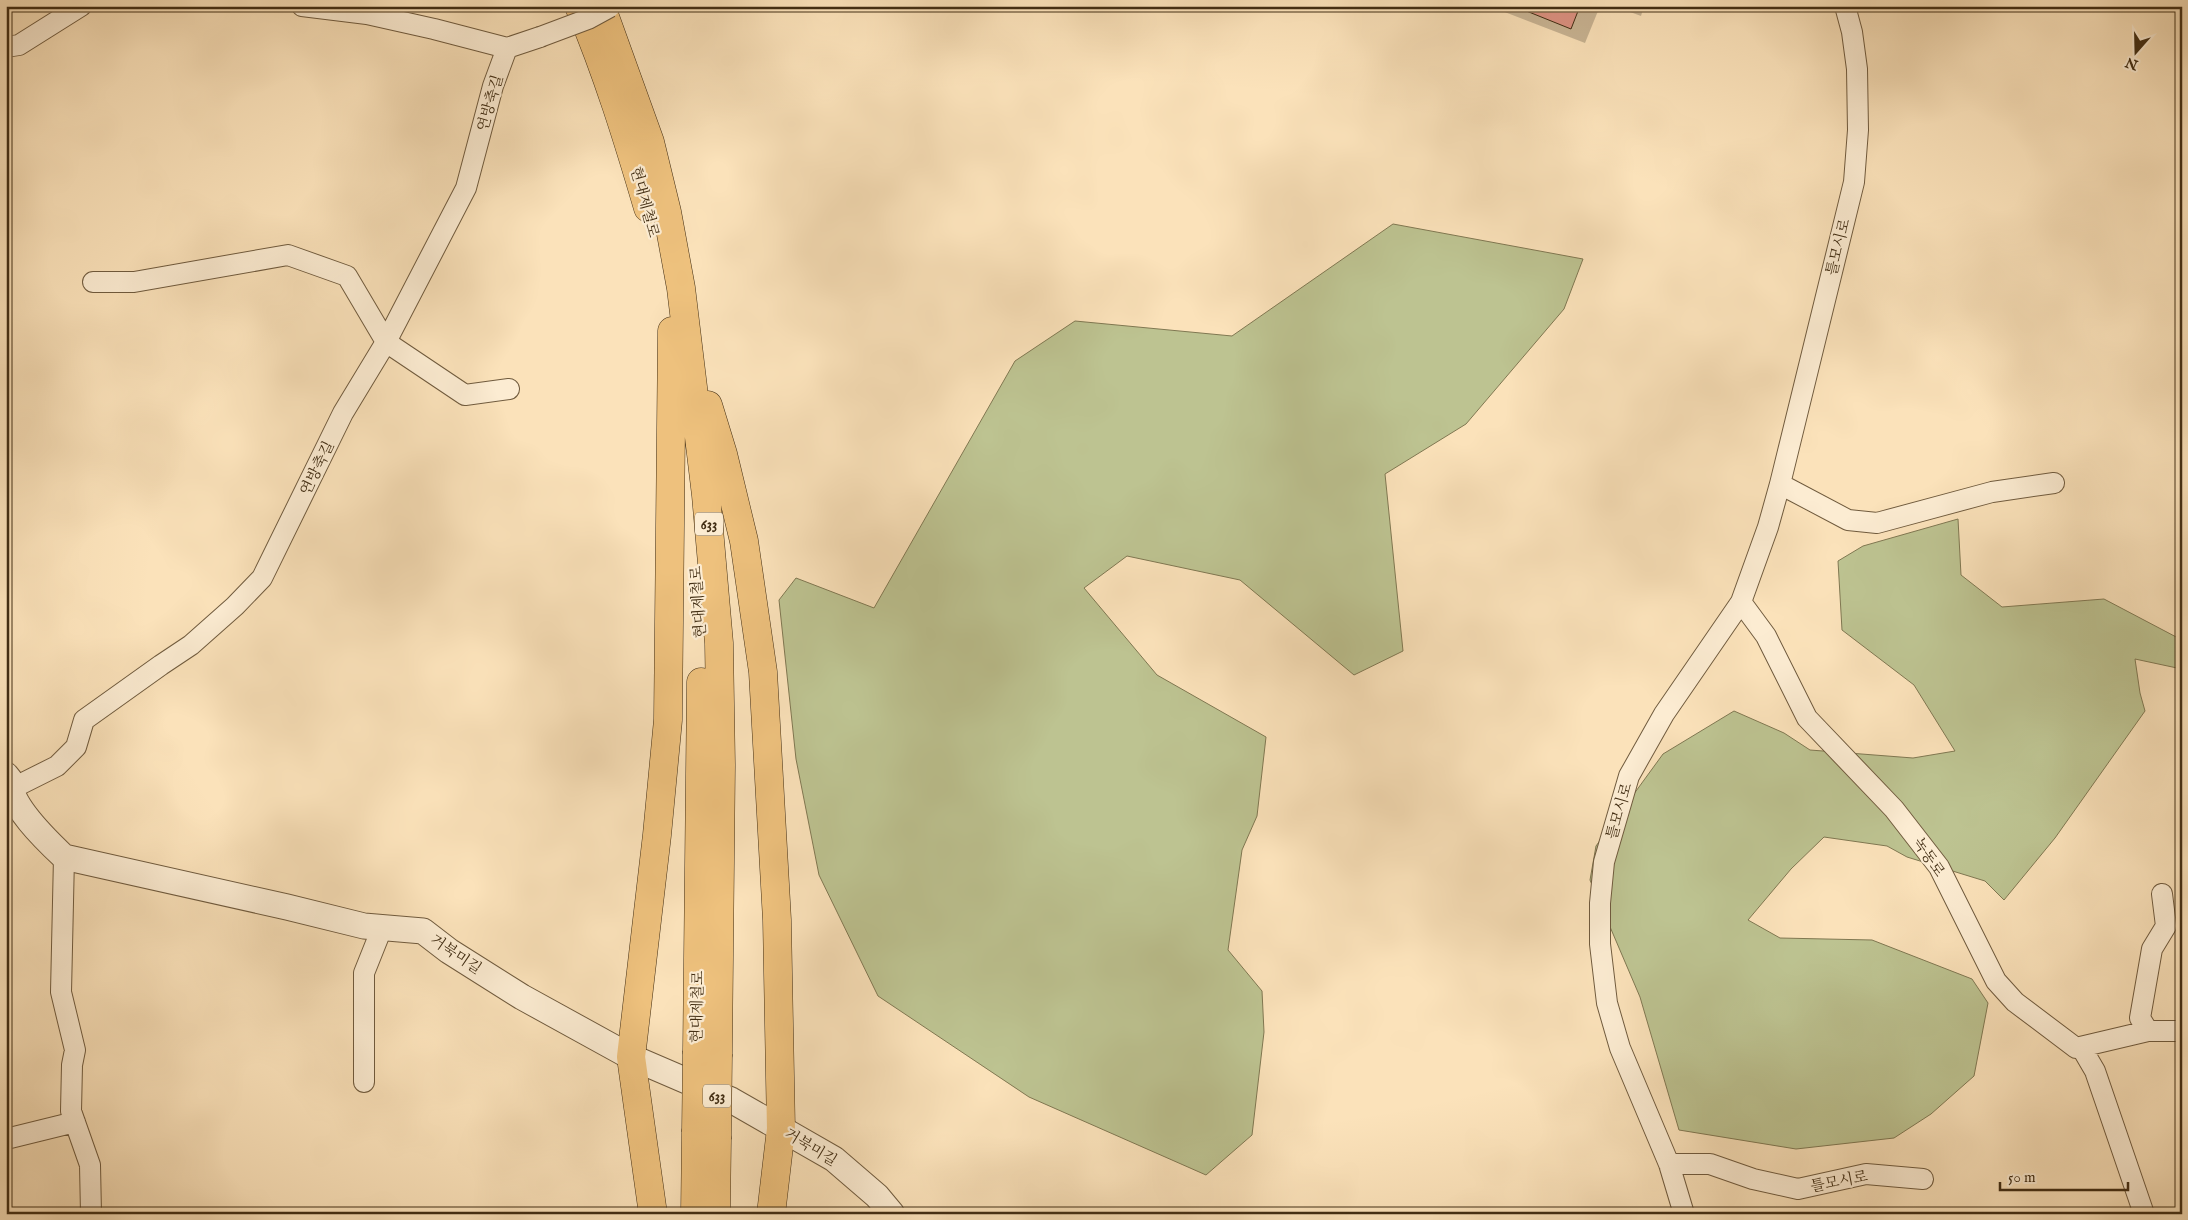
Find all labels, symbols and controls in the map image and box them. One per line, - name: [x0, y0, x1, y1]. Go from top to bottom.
- north arrow: [2110, 28, 2160, 78]
- text: N: [2123, 53, 2142, 74]
- street label: 연방축길: [473, 73, 508, 134]
- street label: 현대제철로: [626, 165, 663, 240]
- street label: 틀모시로: [1822, 216, 1855, 278]
- street label: 연방축길: [296, 438, 339, 498]
- road number: 633: [695, 512, 723, 536]
- street label: 현대제철로: [686, 565, 711, 639]
- street label: 틀모시로: [1602, 780, 1637, 842]
- street label: 녹동로: [1909, 834, 1949, 881]
- street label: 거북미길: [426, 930, 485, 978]
- street label: 현대제철로: [687, 970, 708, 1043]
- road number: 633: [703, 1084, 731, 1108]
- street label: 거북미길: [781, 1124, 840, 1170]
- scale bar: [2000, 1160, 2128, 1192]
- street label: 틀모시로: [1809, 1167, 1870, 1196]
- text: 50 m: [2008, 1168, 2036, 1187]

